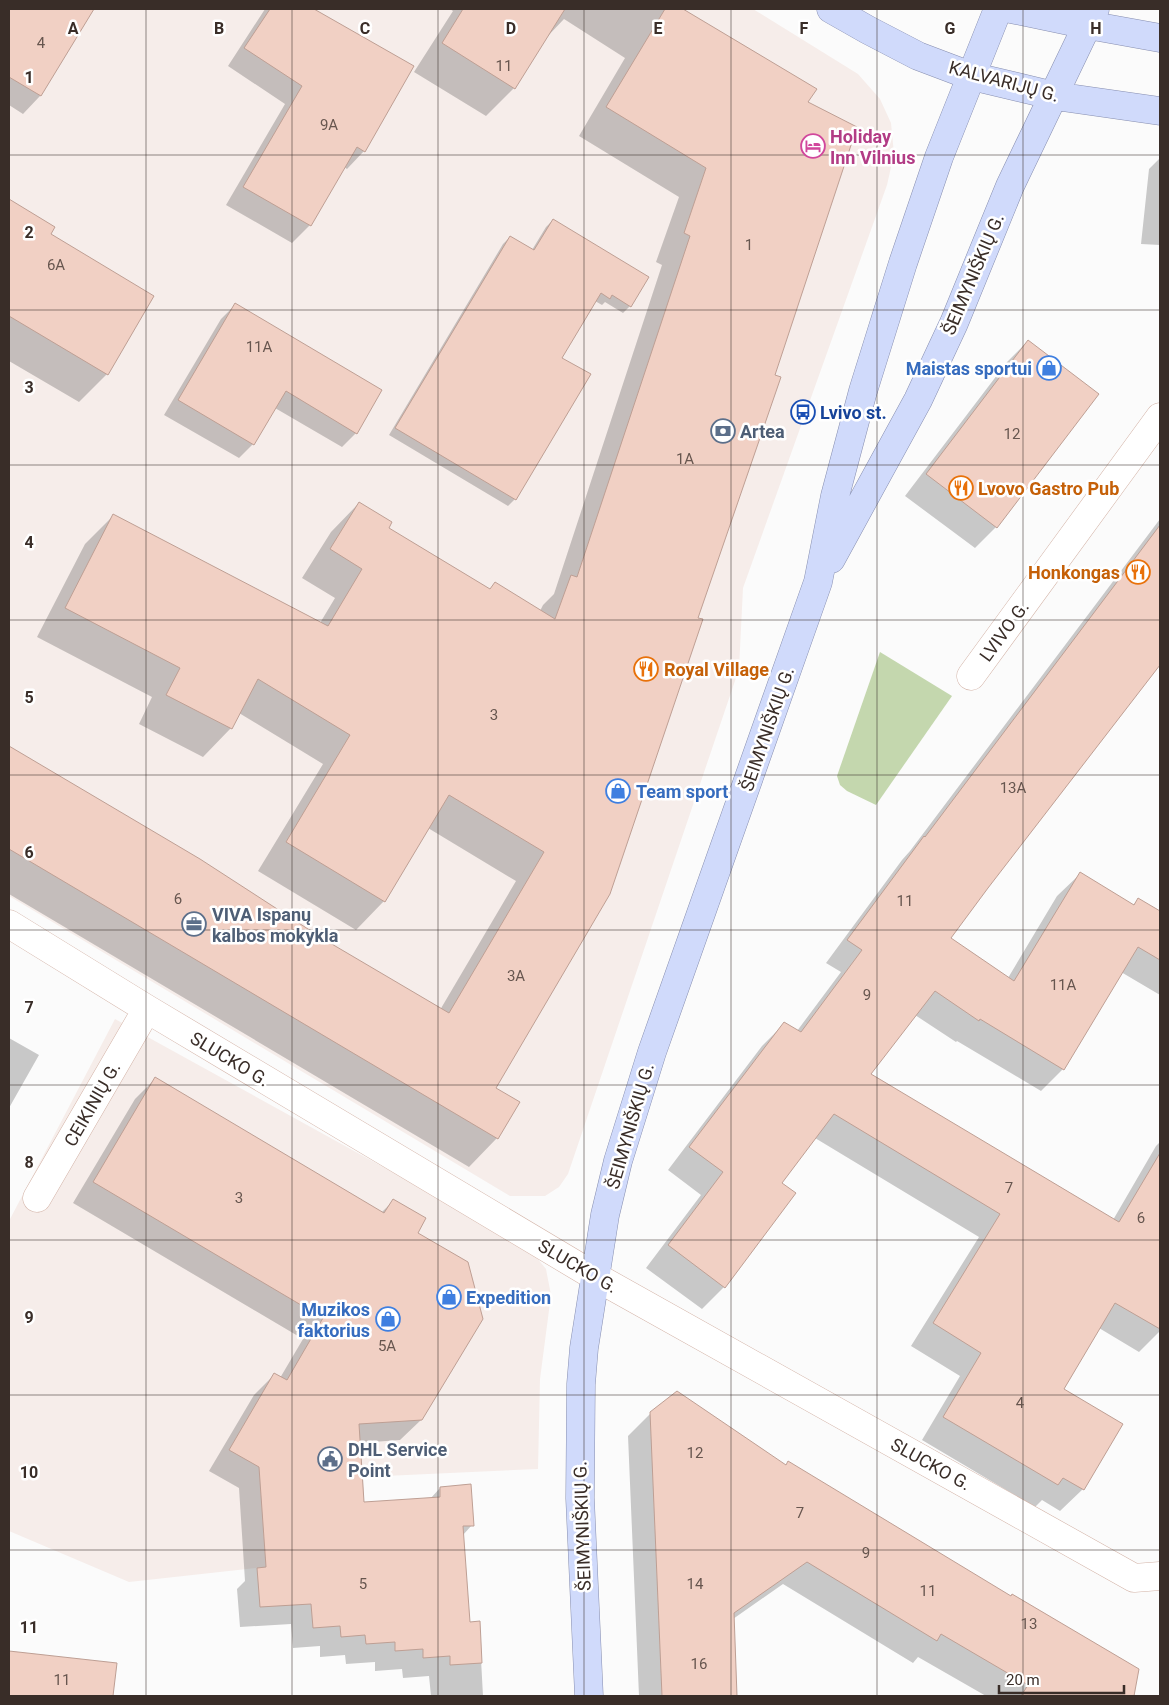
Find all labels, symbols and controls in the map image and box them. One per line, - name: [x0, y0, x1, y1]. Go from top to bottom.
- text: A: [68, 19, 79, 38]
- text: B: [214, 19, 224, 38]
- text: C: [360, 19, 370, 38]
- text: D: [506, 19, 516, 38]
- text: E: [654, 19, 663, 38]
- text: F: [800, 19, 809, 38]
- text: G: [945, 19, 956, 38]
- text: H: [1090, 19, 1102, 38]
- house number: 4: [37, 34, 46, 52]
- street label: KALVARIJŲ G.: [947, 56, 1061, 106]
- house number: 11: [496, 57, 512, 75]
- text: 1: [24, 68, 34, 87]
- house number: 9A: [320, 116, 338, 134]
- place label: Holiday Inn Vilnius: [830, 126, 915, 168]
- hotel icon: Holiday Inn Vilnius: [800, 133, 826, 159]
- street label: ŠEIMYNIŠKIŲ G.: [938, 210, 1008, 338]
- text: 2: [24, 223, 34, 242]
- house number: 1: [745, 236, 753, 254]
- house number: 6A: [47, 256, 65, 274]
- house number: 11A: [246, 338, 273, 356]
- shop icon: Maistas sportui: [1036, 355, 1062, 381]
- place label: Maistas sportui: [906, 358, 1032, 379]
- text: 3: [24, 378, 34, 397]
- bus stop icon: Lvivo st.: [790, 399, 816, 425]
- place label: Lvivo st.: [820, 402, 887, 423]
- bank icon: Artea: [710, 418, 736, 444]
- place label: Artea: [740, 421, 785, 442]
- house number: 12: [1004, 425, 1020, 443]
- house number: 1A: [676, 450, 694, 468]
- restaurant icon: Lvovo Gastro Pub: [948, 475, 974, 501]
- place label: Lvovo Gastro Pub: [978, 478, 1119, 499]
- text: 4: [24, 533, 34, 552]
- restaurant icon: Honkongas: [1125, 559, 1151, 585]
- place label: Honkongas: [1028, 562, 1120, 583]
- street label: LVIVO G.: [975, 597, 1033, 665]
- restaurant icon: Royal Village: [633, 656, 659, 682]
- place label: Royal Village: [664, 659, 769, 680]
- street label: ŠEIMYNIŠKIŲ G.: [736, 664, 798, 794]
- text: 5: [24, 688, 34, 707]
- house number: 3: [490, 706, 498, 724]
- shop icon: Team sport: [605, 778, 631, 804]
- house number: 13A: [1000, 779, 1027, 797]
- place label: Team sport: [636, 781, 728, 802]
- text: 6: [24, 843, 34, 862]
- house number: 6: [174, 890, 182, 908]
- house number: 11: [897, 892, 913, 910]
- place label: VIVA Ispanų kalbos mokykla: [212, 904, 339, 946]
- office icon: VIVA Ispanų kalbos mokykla: [181, 911, 207, 937]
- house number: 3A: [507, 967, 525, 985]
- house number: 11A: [1050, 976, 1077, 994]
- house number: 9: [863, 986, 871, 1004]
- text: 7: [24, 998, 34, 1017]
- street label: SLUCKO G.: [187, 1027, 273, 1091]
- street label: CEIKINIŲ G.: [59, 1058, 125, 1150]
- street label: ŠEIMYNIŠKIŲ G.: [602, 1061, 658, 1191]
- text: 8: [24, 1153, 34, 1172]
- house number: 7: [1005, 1179, 1013, 1197]
- house number: 3: [235, 1189, 243, 1207]
- house number: 6: [1137, 1209, 1145, 1227]
- street label: SLUCKO G.: [535, 1235, 621, 1297]
- shop icon: Expedition: [436, 1284, 462, 1310]
- place label: Expedition: [466, 1287, 551, 1308]
- place label: Muzikos faktorius: [298, 1299, 370, 1341]
- shop icon: Muzikos faktorius: [375, 1306, 401, 1332]
- text: 9: [24, 1308, 34, 1327]
- house number: 5A: [378, 1337, 396, 1355]
- house number: 4: [1016, 1394, 1025, 1412]
- street label: SLUCKO G.: [887, 1433, 975, 1495]
- place label: DHL Service Point: [348, 1439, 447, 1481]
- house number: 12: [687, 1444, 703, 1462]
- public building icon: DHL Service Point: [317, 1446, 343, 1472]
- street label: ŠEIMYNIŠKIŲ G.: [569, 1461, 595, 1591]
- text: 10: [20, 1463, 38, 1482]
- house number: 7: [796, 1504, 804, 1522]
- house number: 9: [862, 1544, 870, 1562]
- house number: 5: [359, 1575, 367, 1593]
- house number: 14: [687, 1575, 704, 1593]
- house number: 11: [920, 1582, 936, 1600]
- house number: 13: [1021, 1615, 1037, 1633]
- text: 11: [20, 1618, 38, 1637]
- house number: 16: [691, 1655, 707, 1673]
- scale bar: [999, 1662, 1124, 1694]
- house number: 11: [54, 1671, 70, 1689]
- text: 20 m: [1006, 1671, 1040, 1689]

